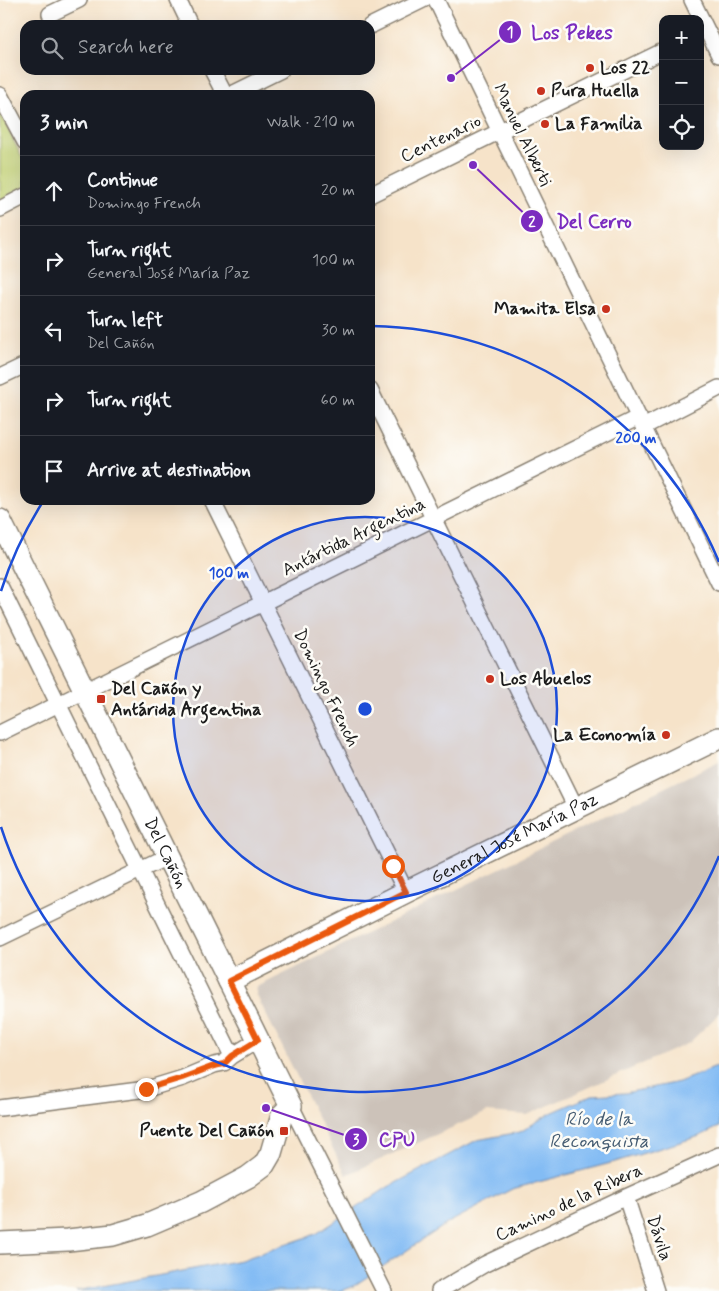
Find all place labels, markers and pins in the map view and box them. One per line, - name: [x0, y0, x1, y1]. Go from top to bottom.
- callout: Los Pekes: [498, 15, 622, 49]
- place label: Los 22: [600, 56, 650, 80]
- marker: Los 22: [584, 62, 596, 74]
- place label: Pura Huella: [551, 79, 639, 103]
- marker: Pura Huella: [535, 85, 547, 97]
- place label: La Familia: [555, 112, 643, 136]
- marker: La Familia: [539, 118, 551, 130]
- callout: Del Cerro: [520, 204, 642, 238]
- place label: Mamita Elsa: [494, 297, 596, 321]
- marker: Mamita Elsa: [600, 303, 612, 315]
- place label: Los Abuelos: [500, 667, 591, 691]
- marker: Los Abuelos: [484, 673, 496, 685]
- place label: Del Cañón y Antárida Argentina: [111, 677, 261, 724]
- marker: Del Cañón y Antárida Argentina: [95, 693, 107, 705]
- centre of rings: [356, 700, 374, 718]
- place label: La Economía: [553, 723, 656, 747]
- marker: La Economía: [660, 729, 672, 741]
- place label: Puente Del Cañón: [139, 1119, 274, 1143]
- callout: CPU: [344, 1122, 425, 1156]
- marker: Puente Del Cañón: [278, 1125, 290, 1137]

